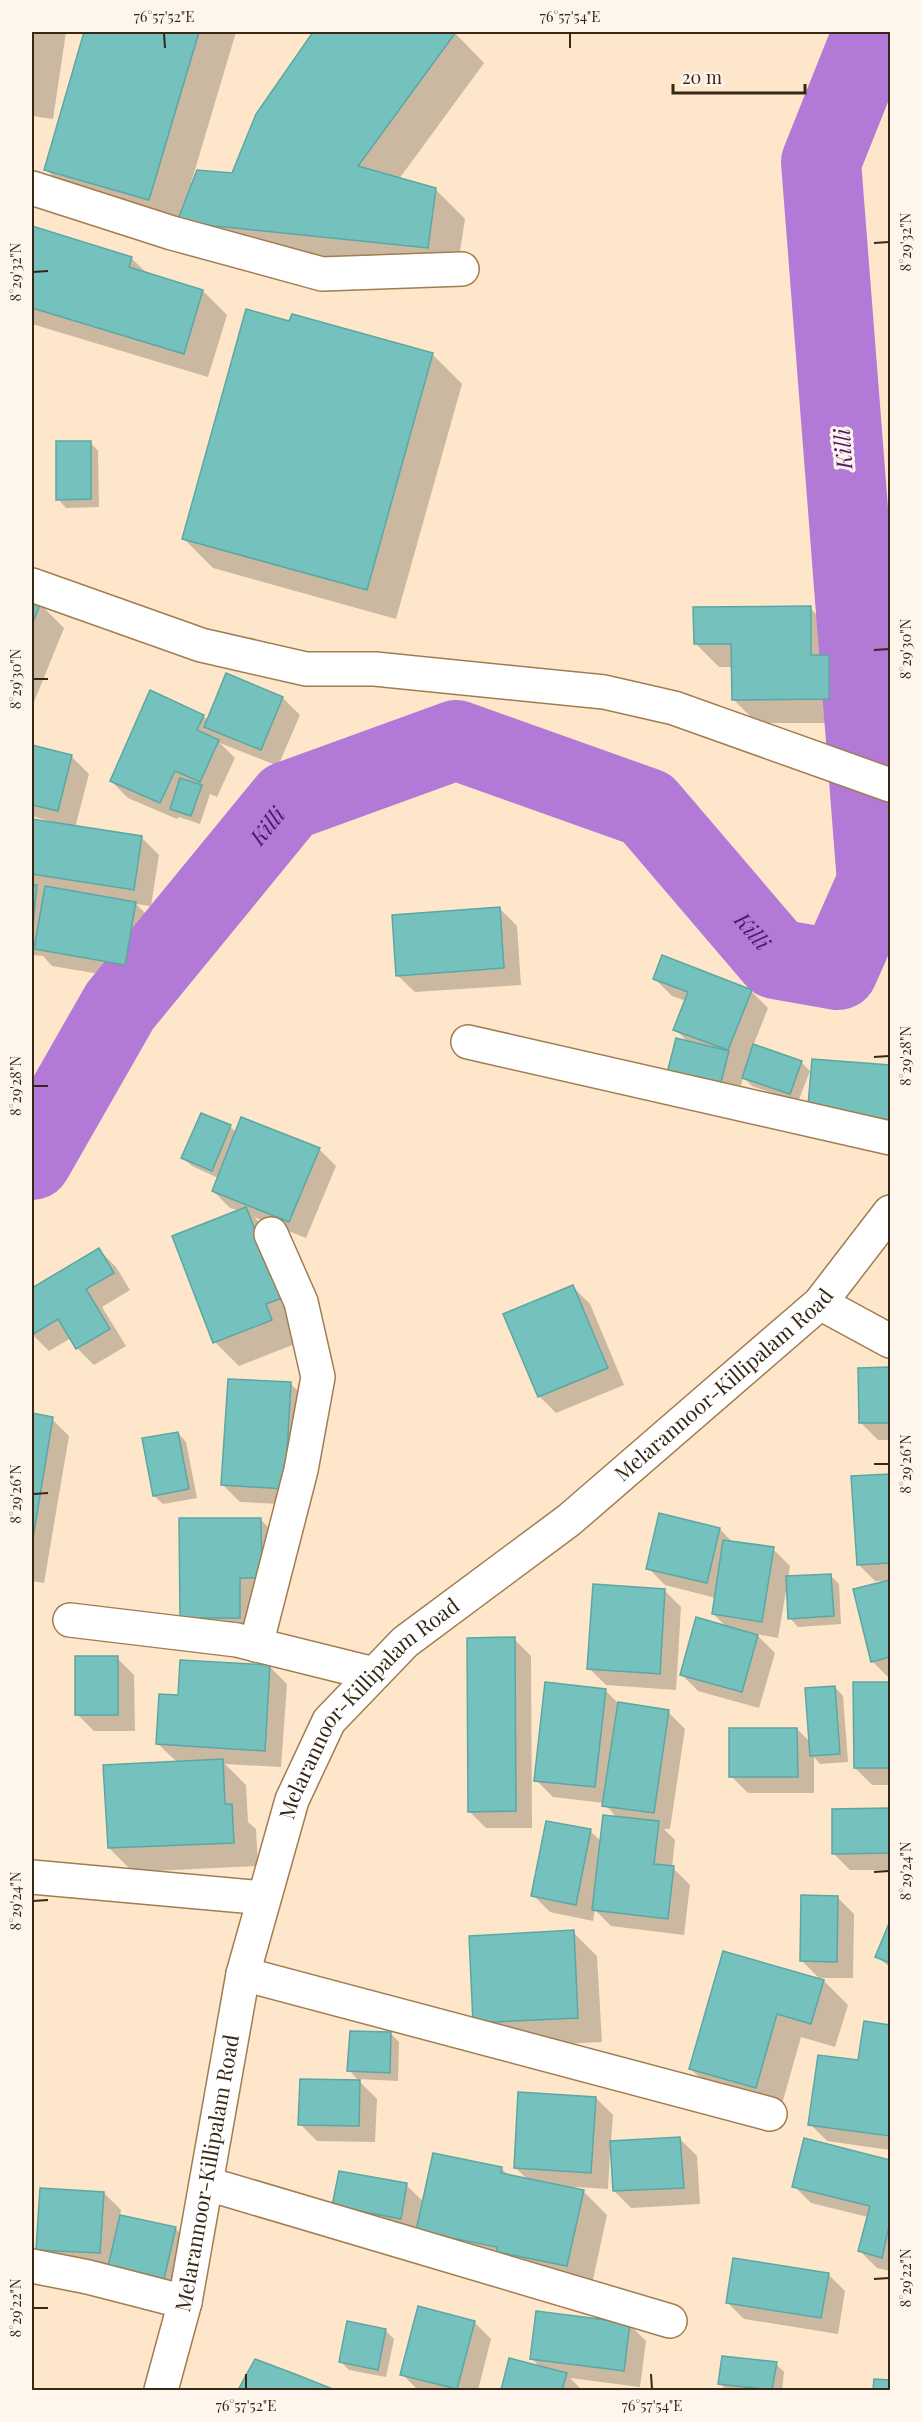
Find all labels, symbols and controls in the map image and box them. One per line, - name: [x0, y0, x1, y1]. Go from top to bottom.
- text: 76°57'52"E: [134, 6, 194, 26]
- text: 76°57'54"E: [540, 6, 600, 26]
- scale bar: [673, 57, 805, 95]
- text: 20 m: [682, 65, 722, 89]
- text: 8°29'32"N: [895, 212, 915, 271]
- text: 8°29'32"N: [5, 242, 25, 301]
- water label: Killi: [826, 427, 858, 471]
- text: 8°29'30"N: [895, 618, 915, 679]
- text: 8°29'30"N: [5, 648, 25, 709]
- water label: Killi: [242, 800, 291, 851]
- water label: Killi: [728, 905, 778, 956]
- text: 8°29'28"N: [895, 1026, 915, 1086]
- text: 8°29'28"N: [5, 1056, 25, 1116]
- street label: Melarannoor-Killipalam Road: [608, 1282, 838, 1487]
- text: 8°29'26"N: [895, 1434, 915, 1494]
- text: 8°29'26"N: [5, 1464, 25, 1524]
- street label: Melarannoor-Killipalam Road: [271, 1591, 464, 1822]
- text: 8°29'24"N: [895, 1841, 915, 1901]
- text: 8°29'24"N: [5, 1871, 25, 1931]
- street label: Melarannoor-Killipalam Road: [167, 2032, 244, 2315]
- text: 8°29'22"N: [895, 2248, 915, 2308]
- text: 8°29'22"N: [5, 2278, 25, 2338]
- text: 76°57'52"E: [216, 2395, 276, 2415]
- text: 76°57'54"E: [622, 2395, 682, 2415]

